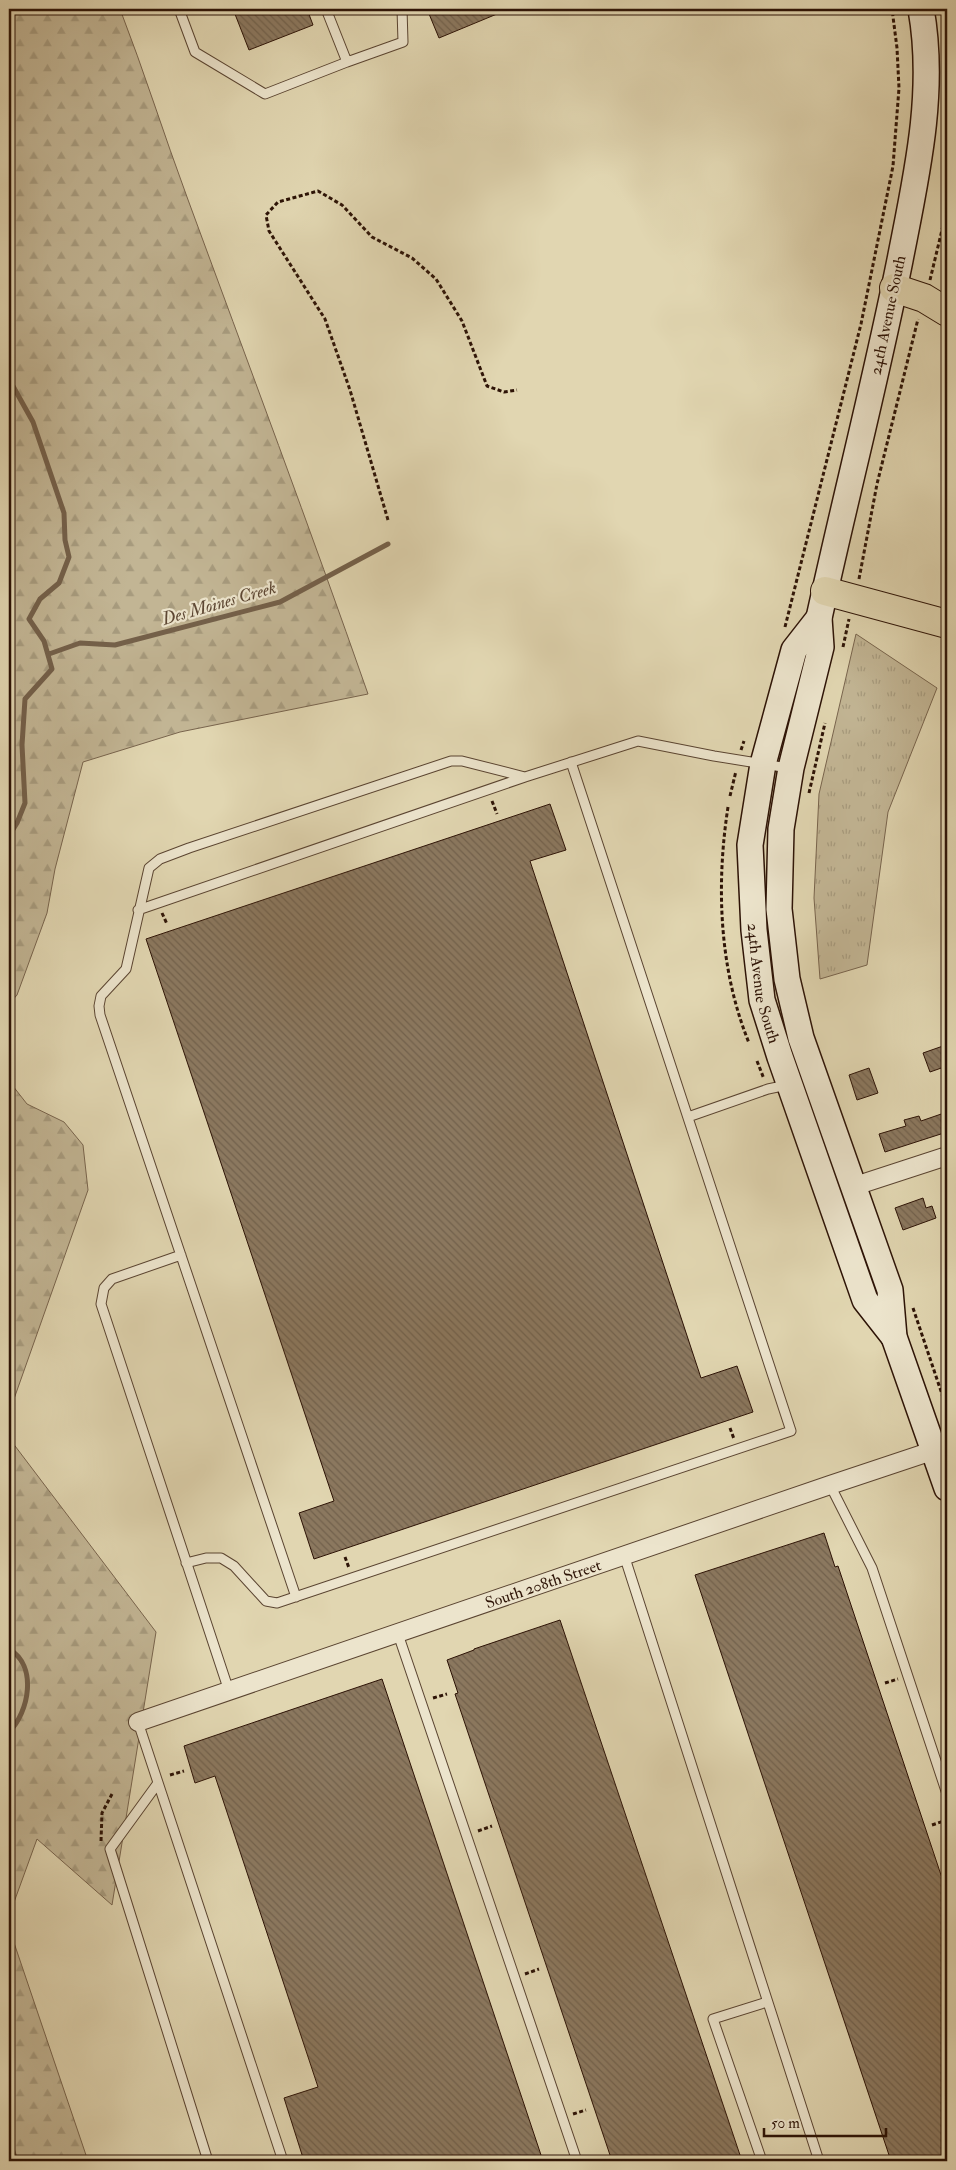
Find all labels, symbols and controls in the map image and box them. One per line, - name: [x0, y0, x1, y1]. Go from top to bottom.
- street label: 24th Avenue South: [866, 253, 911, 377]
- water label: Des Moines Creek: [158, 576, 279, 631]
- street label: 24th Avenue South: [743, 923, 784, 1046]
- street label: South 208th Street: [483, 1555, 604, 1613]
- scale bar: [764, 2105, 886, 2137]
- text: 50 m: [771, 2114, 800, 2133]

